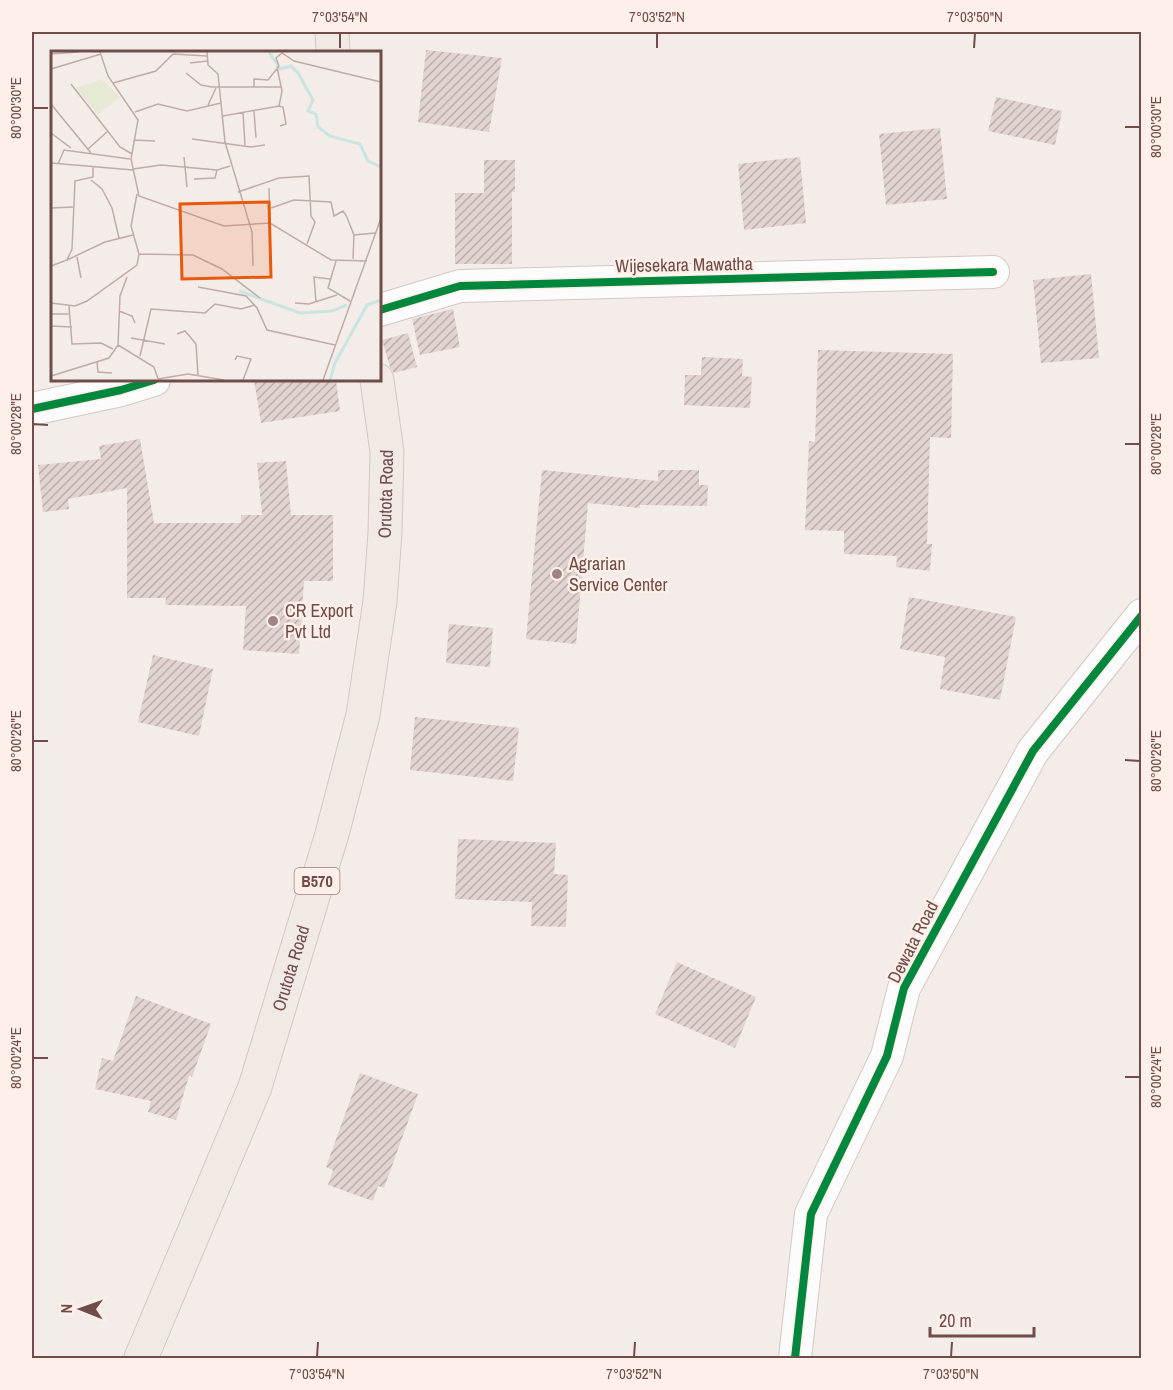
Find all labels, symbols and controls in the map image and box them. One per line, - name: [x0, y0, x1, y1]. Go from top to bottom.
- text: 7°03'54"N: [312, 6, 368, 27]
- text: 7°03'52"N: [629, 6, 685, 27]
- text: 7°03'50"N: [947, 6, 1003, 27]
- inset map: [51, 51, 381, 381]
- text: 80°00'30"E: [5, 77, 26, 139]
- text: 80°00'30"E: [1145, 96, 1166, 158]
- street label: Wijesekara Mawatha: [615, 251, 753, 278]
- text: 80°00'28"E: [5, 393, 26, 455]
- text: 80°00'28"E: [1145, 413, 1166, 475]
- street label: Orutota Road: [372, 449, 399, 539]
- place label: Agrarian Service Center: [568, 551, 668, 597]
- marker: Agrarian Service Center: [550, 567, 564, 581]
- place label: CR Export Pvt Ltd: [285, 598, 353, 644]
- marker: CR Export Pvt Ltd: [266, 614, 280, 628]
- text: 80°00'26"E: [5, 710, 26, 772]
- text: 80°00'26"E: [1145, 730, 1166, 792]
- road number: B570: [294, 868, 340, 894]
- street label: Dewata Road: [881, 896, 944, 987]
- street label: Orutota Road: [266, 922, 315, 1014]
- text: 80°00'24"E: [5, 1027, 26, 1089]
- text: 80°00'24"E: [1145, 1046, 1166, 1108]
- north arrow: [51, 1279, 111, 1339]
- scale bar: [930, 1300, 1034, 1338]
- text: N: [55, 1304, 77, 1314]
- text: 20 m: [939, 1308, 972, 1333]
- text: 7°03'54"N: [289, 1363, 345, 1384]
- text: 7°03'52"N: [606, 1363, 662, 1384]
- text: 7°03'50"N: [923, 1363, 979, 1384]

